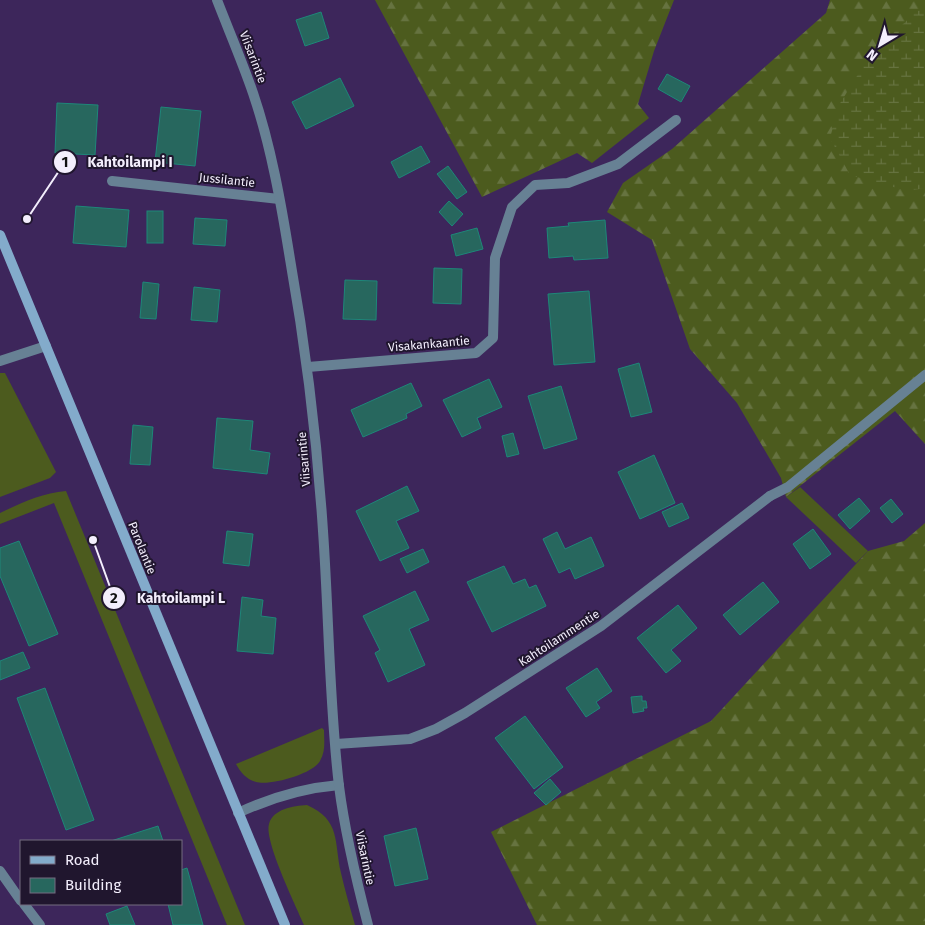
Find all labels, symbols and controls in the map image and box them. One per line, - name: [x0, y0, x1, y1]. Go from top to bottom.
- north arrow: [855, 20, 905, 70]
- street label: Viisarintie: [237, 29, 269, 85]
- text: N: [863, 45, 881, 64]
- callout: Kahtoilampi I: [53, 147, 183, 176]
- text: 1: [62, 153, 68, 171]
- text: Kahtoilampi I: [87, 154, 173, 171]
- street label: Jussilantie: [198, 170, 256, 190]
- street label: Visakankaantie: [388, 333, 470, 355]
- street label: Viisarintie: [295, 431, 313, 487]
- street label: Parolantie: [125, 520, 159, 576]
- callout: Kahtoilampi L: [102, 584, 235, 613]
- text: 2: [110, 589, 118, 607]
- text: Kahtoilampi L: [137, 590, 225, 607]
- street label: Kahtoilammentie: [516, 607, 602, 669]
- street label: Viisarintie: [352, 830, 378, 886]
- legend: [20, 840, 182, 905]
- text: Road: [65, 851, 100, 869]
- text: Building: [65, 876, 121, 894]

